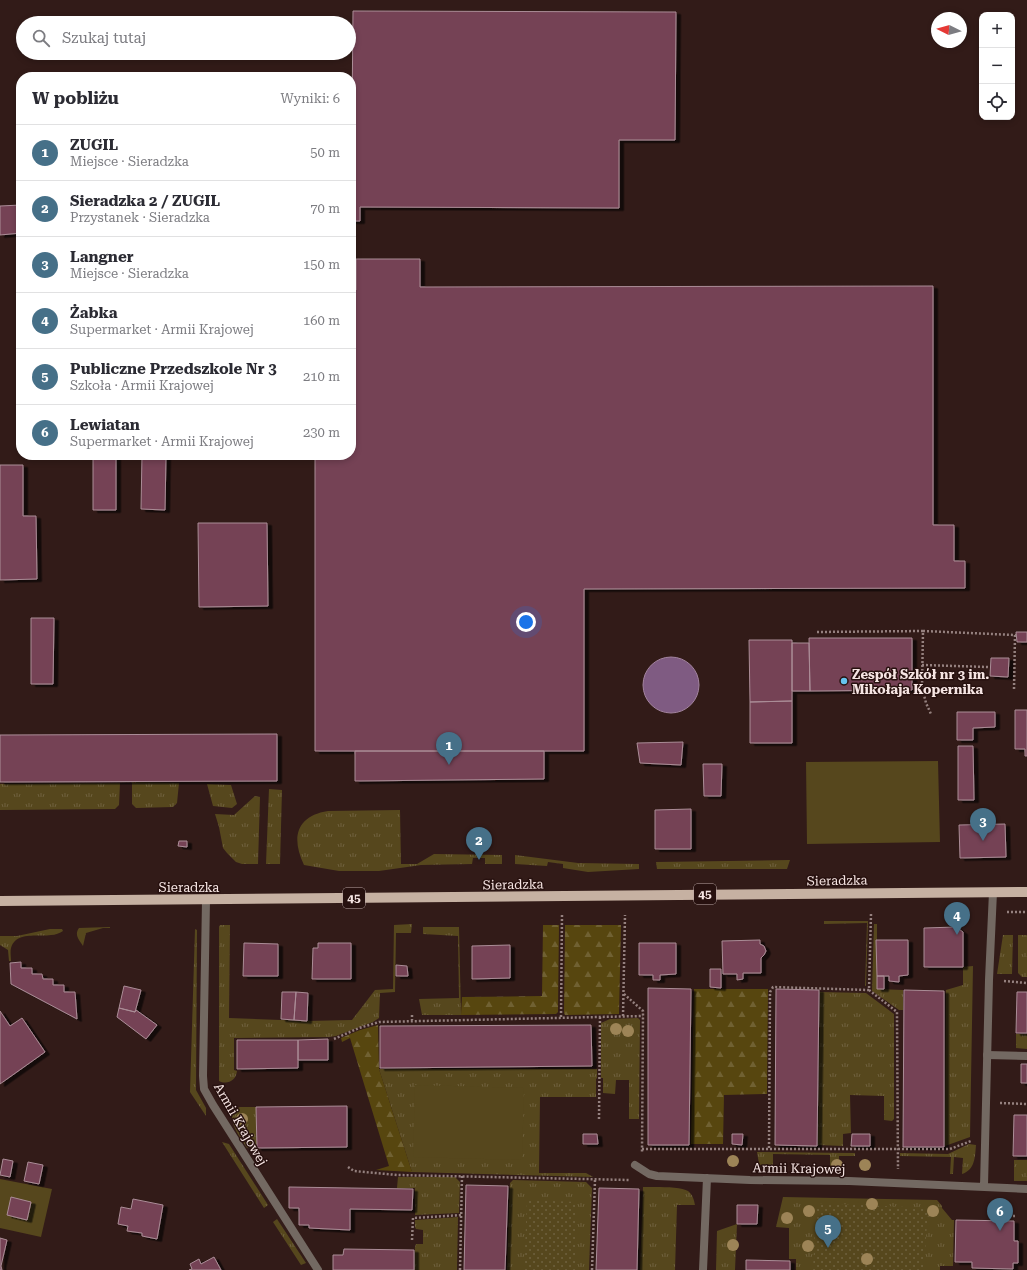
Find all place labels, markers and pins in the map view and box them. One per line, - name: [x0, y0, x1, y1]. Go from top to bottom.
- place label: Zespół Szkół nr 3 im. Mikołaja Kopernika: [852, 667, 989, 697]
- marker: Zespół Szkół nr 3 im. Mikołaja Kopernika: [839, 676, 849, 686]
- pin: 1: [436, 732, 462, 765]
- pin: 3: [970, 808, 996, 841]
- pin: 2: [466, 827, 492, 860]
- pin: 4: [944, 902, 970, 935]
- pin: 6: [987, 1198, 1013, 1231]
- pin: 5: [815, 1215, 841, 1248]

